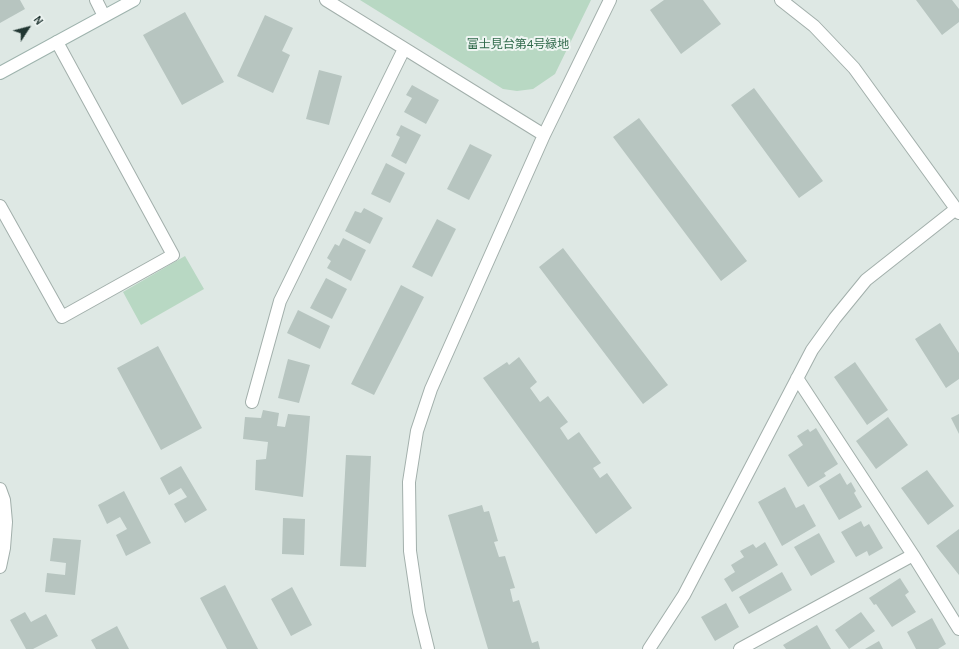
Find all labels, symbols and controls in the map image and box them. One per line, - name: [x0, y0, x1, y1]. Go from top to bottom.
- north arrow: [8, 8, 48, 48]
- text: N: [31, 14, 46, 28]
- park label: 富士見台第4号緑地: [467, 38, 569, 52]

